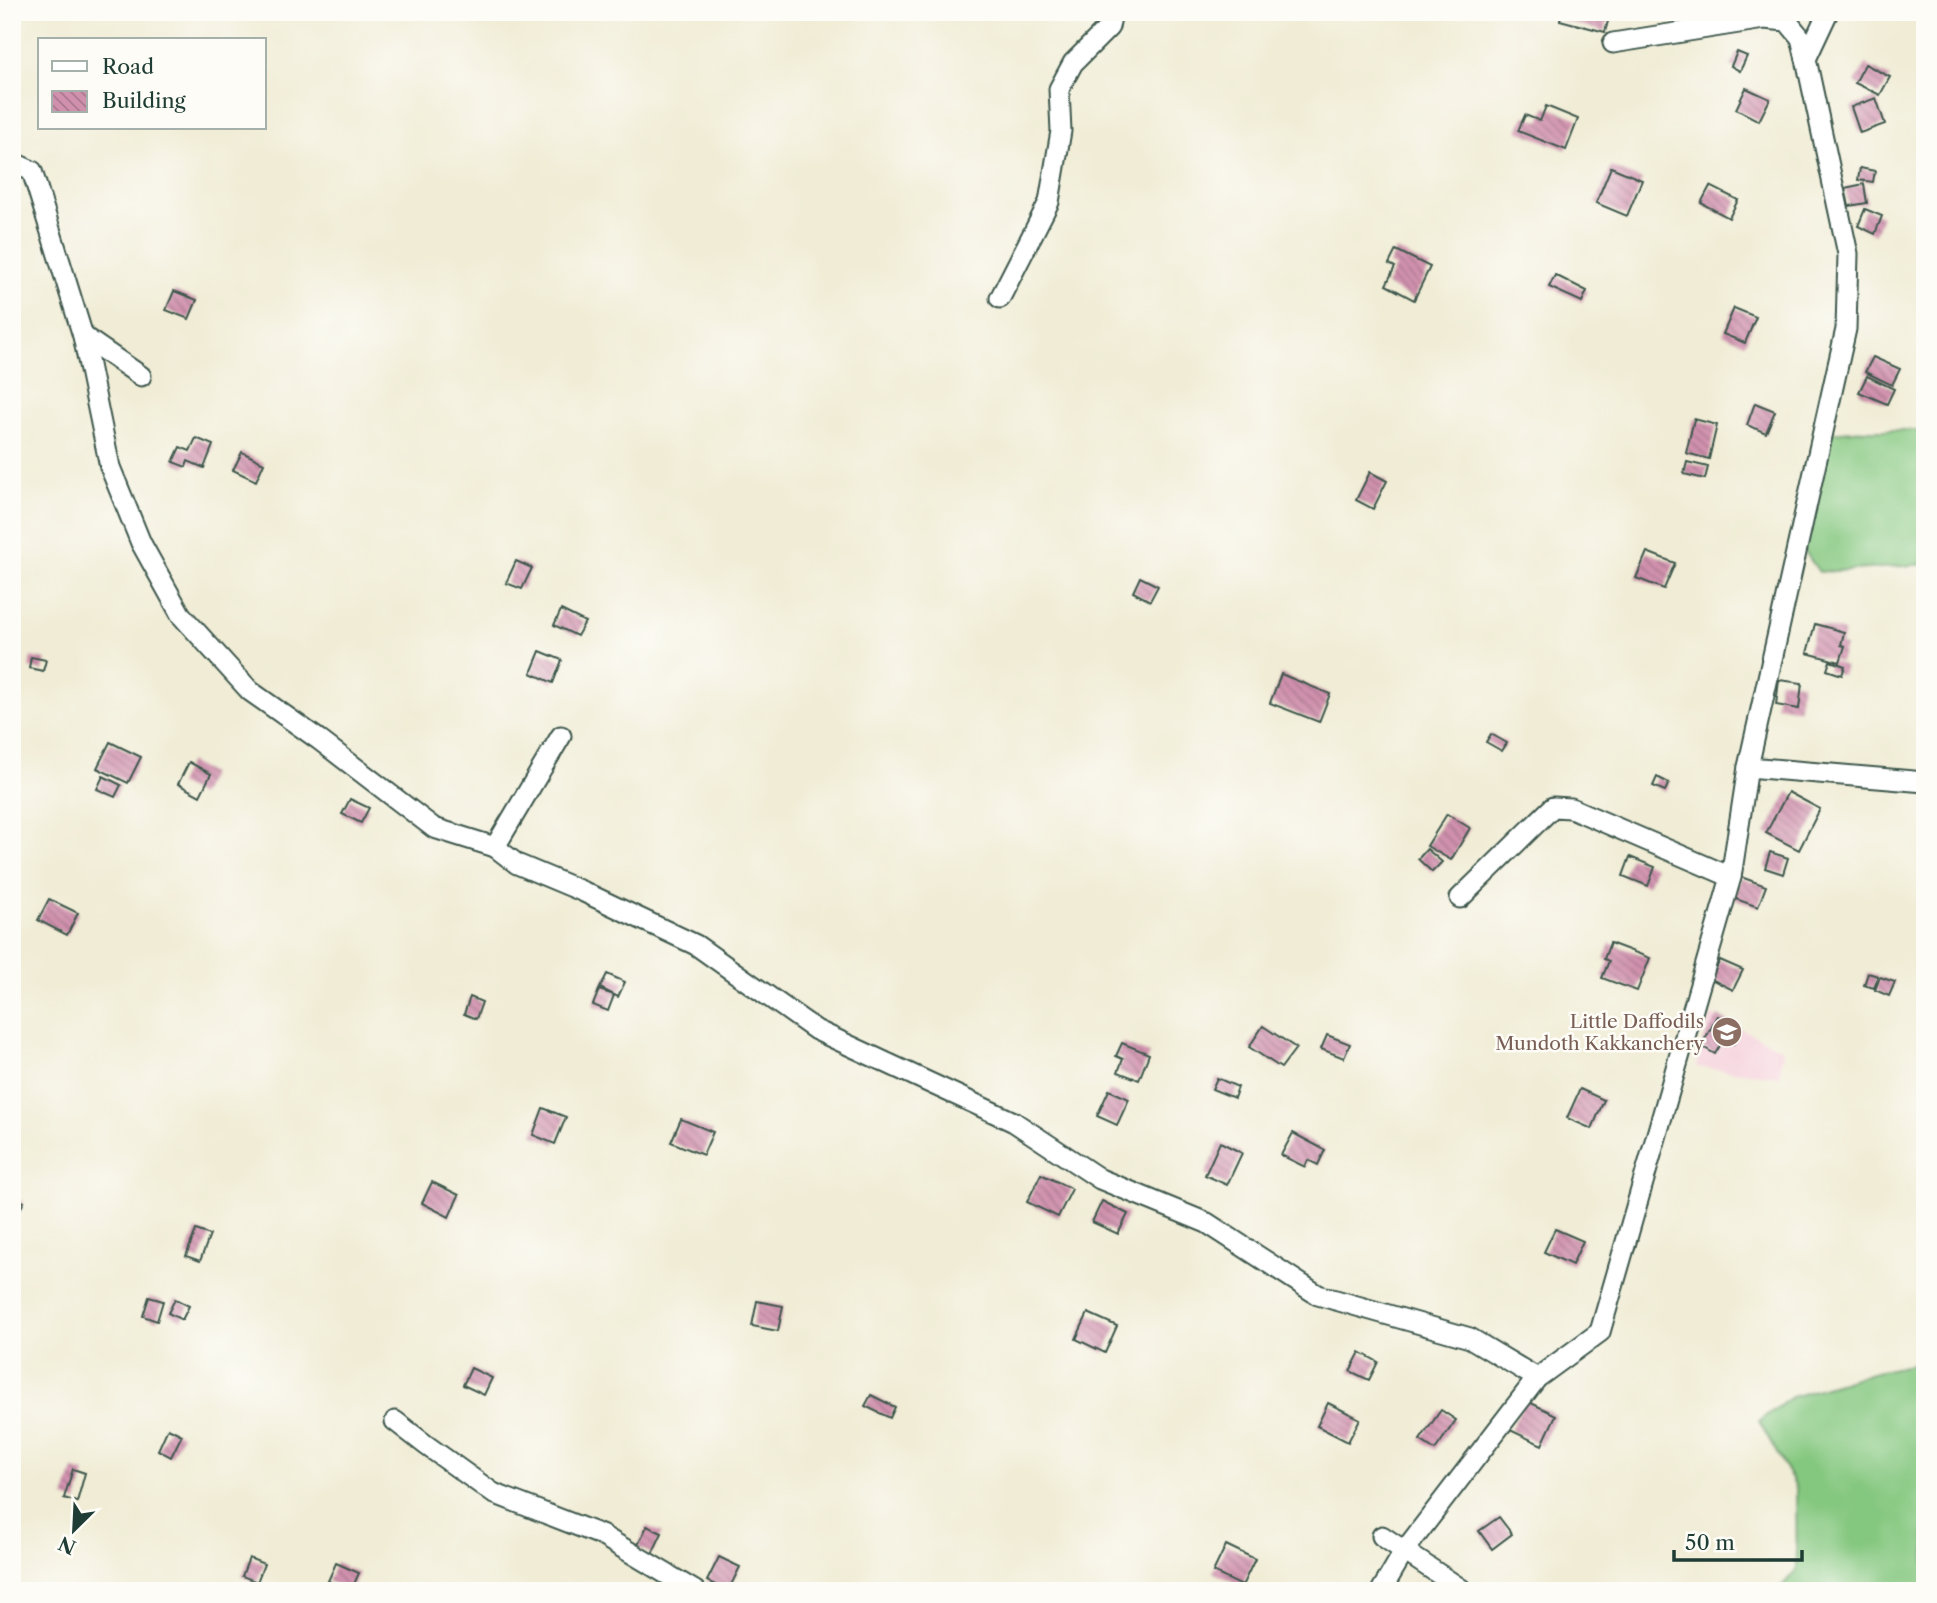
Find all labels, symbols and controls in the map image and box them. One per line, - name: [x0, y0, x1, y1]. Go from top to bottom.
- legend: [38, 38, 266, 130]
- text: Road: [102, 54, 154, 79]
- text: Building: [102, 88, 187, 113]
- place label: Little Daffodils Mundoth Kakkanchery: [1495, 1010, 1704, 1055]
- school or university icon: Little Daffodils Mundoth Kakkanchery: [1710, 1015, 1744, 1049]
- north arrow: [38, 1494, 108, 1564]
- scale bar: [1674, 1519, 1802, 1563]
- text: 50 m: [1685, 1530, 1735, 1555]
- text: N: [55, 1531, 80, 1559]

